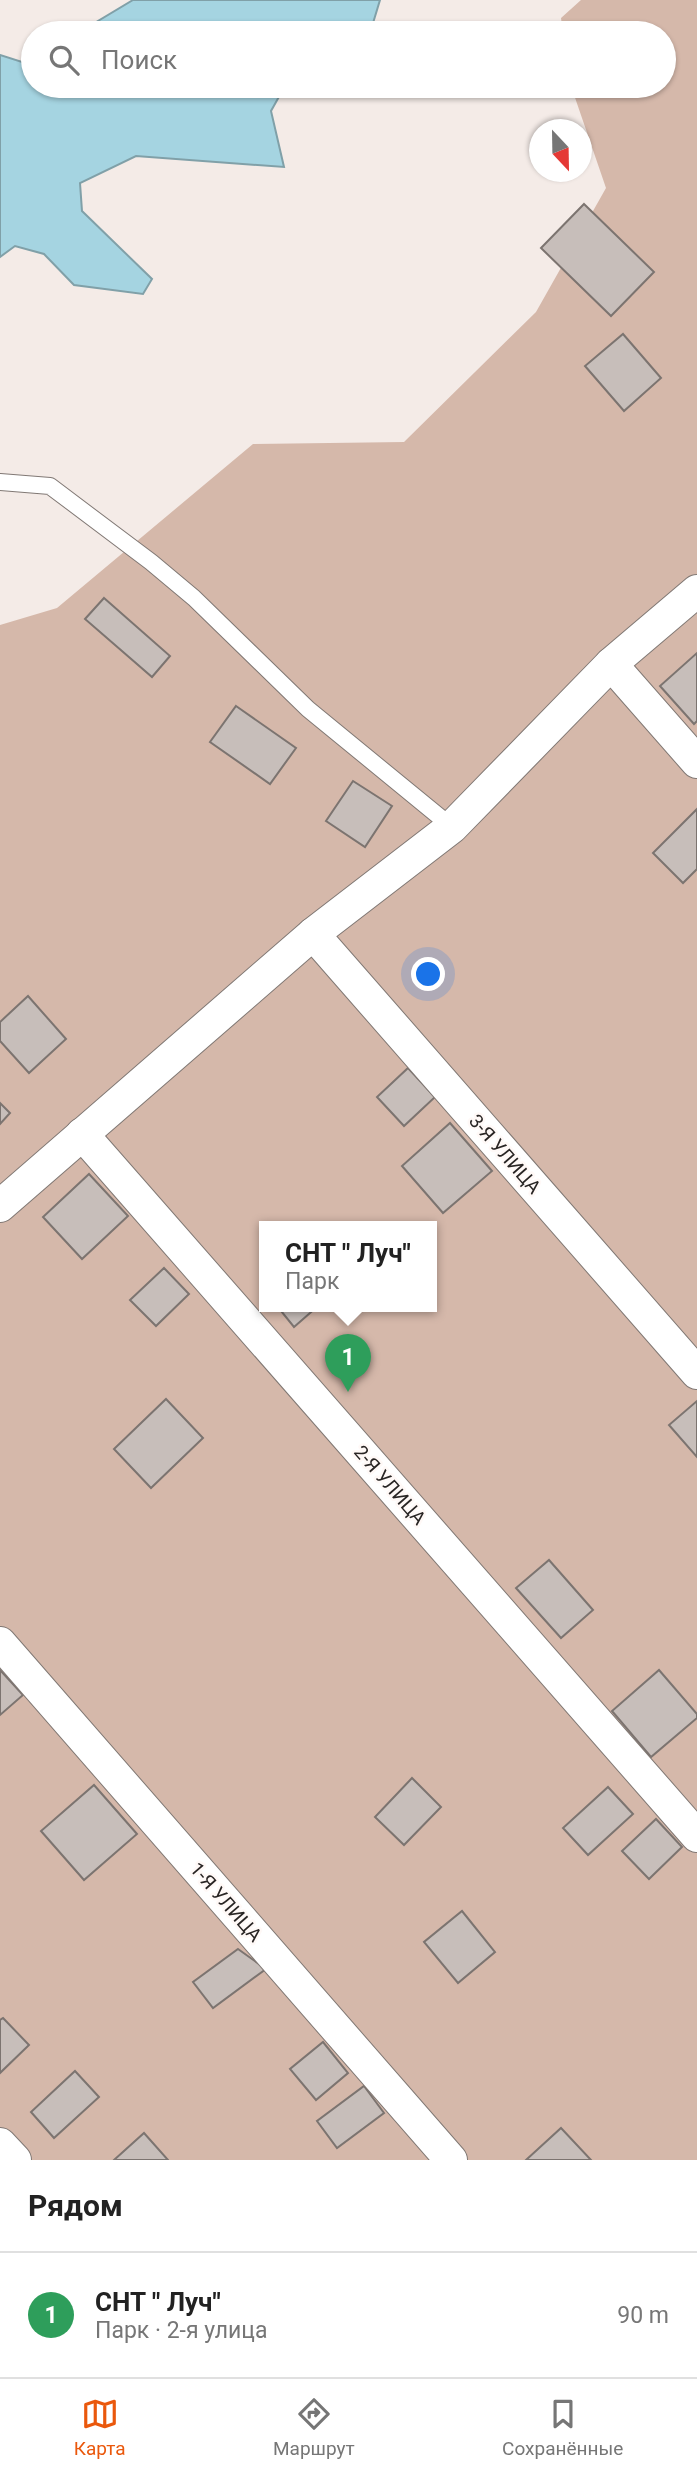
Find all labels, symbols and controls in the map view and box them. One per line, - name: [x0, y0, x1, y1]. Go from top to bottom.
- search box: [21, 21, 676, 98]
- icon: search: [45, 41, 83, 79]
- text: Поиск: [101, 45, 177, 75]
- north arrow: [529, 119, 592, 182]
- your location: [411, 957, 445, 991]
- street label: 3-Я УЛИЦА: [464, 1110, 546, 1199]
- popup: [259, 1221, 437, 1312]
- text: СНТ " Луч": [285, 1238, 411, 1268]
- text: Парк: [285, 1268, 339, 1295]
- pin: 1: [325, 1334, 371, 1392]
- street label: 2-Я УЛИЦА: [349, 1441, 431, 1530]
- street label: 1-Я УЛИЦА: [185, 1858, 267, 1947]
- text: Рядом: [28, 2188, 123, 2223]
- text: СНТ " Луч": [95, 2287, 221, 2317]
- text: 1: [44, 2302, 58, 2329]
- text: 90 m: [617, 2302, 669, 2329]
- text: Парк · 2-я улица: [95, 2317, 267, 2344]
- tab: Карта: [74, 2395, 126, 2460]
- tab: Маршрут: [273, 2395, 355, 2460]
- tab: Сохранённые: [502, 2395, 623, 2460]

